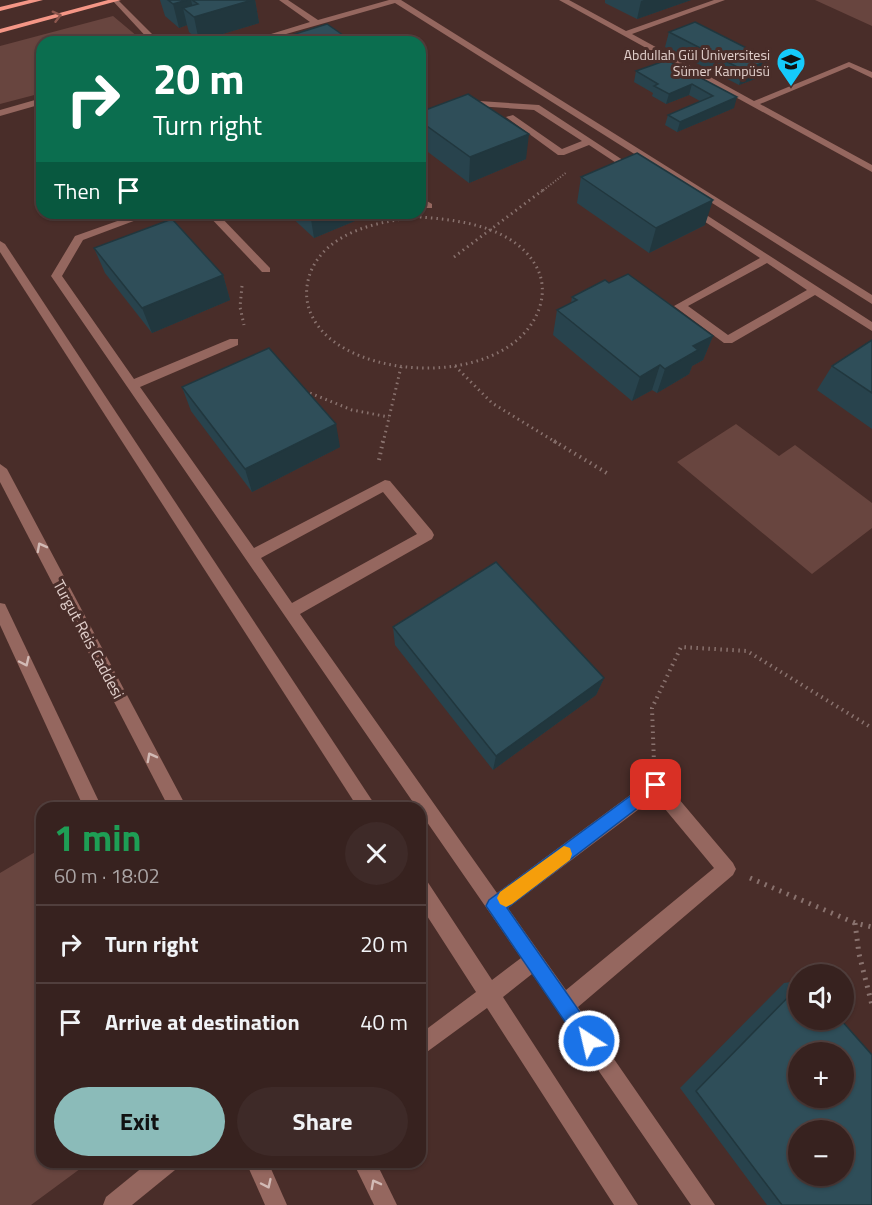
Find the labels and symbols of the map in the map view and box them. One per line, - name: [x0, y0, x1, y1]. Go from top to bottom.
- one-way arrow: [51, 10, 61, 23]
- place label: Abdullah Gül Üniversitesi Sümer Kampüsü: [624, 44, 770, 81]
- school or university icon: Abdullah Gül Üniversitesi Sümer Kampüsü: [775, 46, 807, 88]
- one-way arrow: [37, 542, 48, 553]
- street label: Turgut Reis Caddesi: [47, 575, 131, 703]
- one-way arrow: [17, 656, 29, 667]
- one-way arrow: [147, 752, 158, 763]
- pin: [630, 759, 681, 810]
- position arrow: [557, 1009, 621, 1073]
- one-way arrow: [259, 1177, 271, 1188]
- one-way arrow: [371, 1179, 382, 1190]

